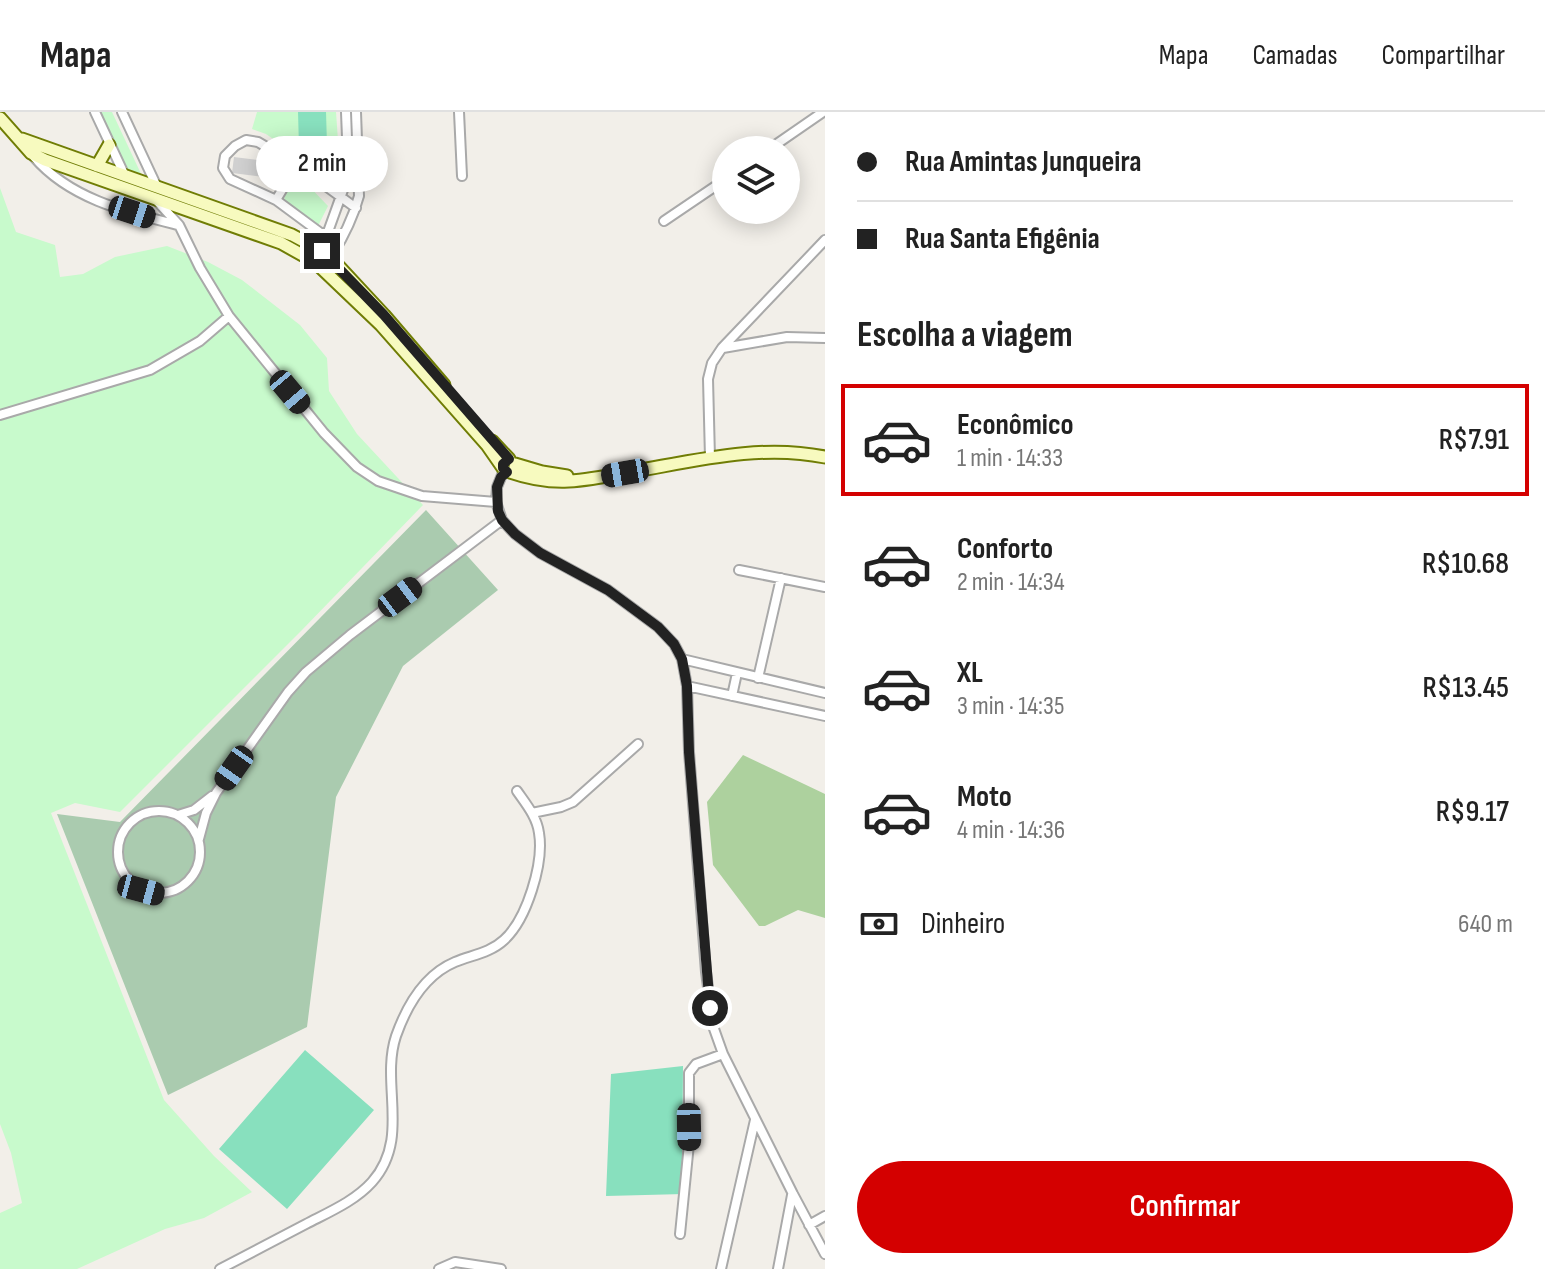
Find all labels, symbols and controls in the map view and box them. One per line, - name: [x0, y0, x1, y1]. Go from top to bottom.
- text: Mapa: [40, 33, 112, 78]
- text: Mapa: [1159, 39, 1208, 72]
- text: Camadas: [1252, 39, 1338, 72]
- text: Compartilhar: [1382, 39, 1505, 72]
- callout: 2 min: [256, 135, 388, 191]
- map controls: [712, 136, 800, 224]
- button: layers: [712, 136, 800, 224]
- text: Rua Amintas Junqueira: [905, 144, 1142, 180]
- text: 2 min: [298, 148, 346, 179]
- car: [105, 193, 159, 231]
- text: Rua Santa Efigênia: [905, 221, 1100, 257]
- route end: [304, 233, 340, 269]
- text: Escolha a viagem: [857, 314, 1073, 357]
- car: [265, 366, 315, 418]
- icon: car: [861, 404, 933, 476]
- text: Econômico: [957, 407, 1074, 443]
- text: R$7.91: [1439, 422, 1509, 458]
- text: 1 min · 14:33: [957, 443, 1063, 474]
- car: [599, 457, 651, 489]
- icon: car: [861, 528, 933, 600]
- text: Conforto: [957, 531, 1053, 567]
- text: R$10.68: [1422, 546, 1509, 582]
- text: 2 min · 14:34: [957, 567, 1065, 598]
- car: [374, 573, 426, 621]
- icon: car: [861, 652, 933, 724]
- text: XL: [957, 655, 983, 691]
- text: R$13.45: [1423, 670, 1509, 706]
- text: 3 min · 14:35: [957, 691, 1064, 722]
- car: [210, 741, 258, 795]
- icon: car: [861, 776, 933, 848]
- text: Moto: [957, 779, 1012, 815]
- text: R$9.17: [1436, 794, 1509, 830]
- text: 4 min · 14:36: [957, 815, 1065, 846]
- car: [115, 872, 167, 908]
- icon: cash: [857, 902, 901, 946]
- text: Dinheiro: [921, 906, 1005, 942]
- text: 640 m: [1458, 909, 1513, 940]
- route start: [692, 990, 728, 1026]
- car: [677, 1103, 701, 1151]
- button: Confirmar: [857, 1161, 1513, 1253]

